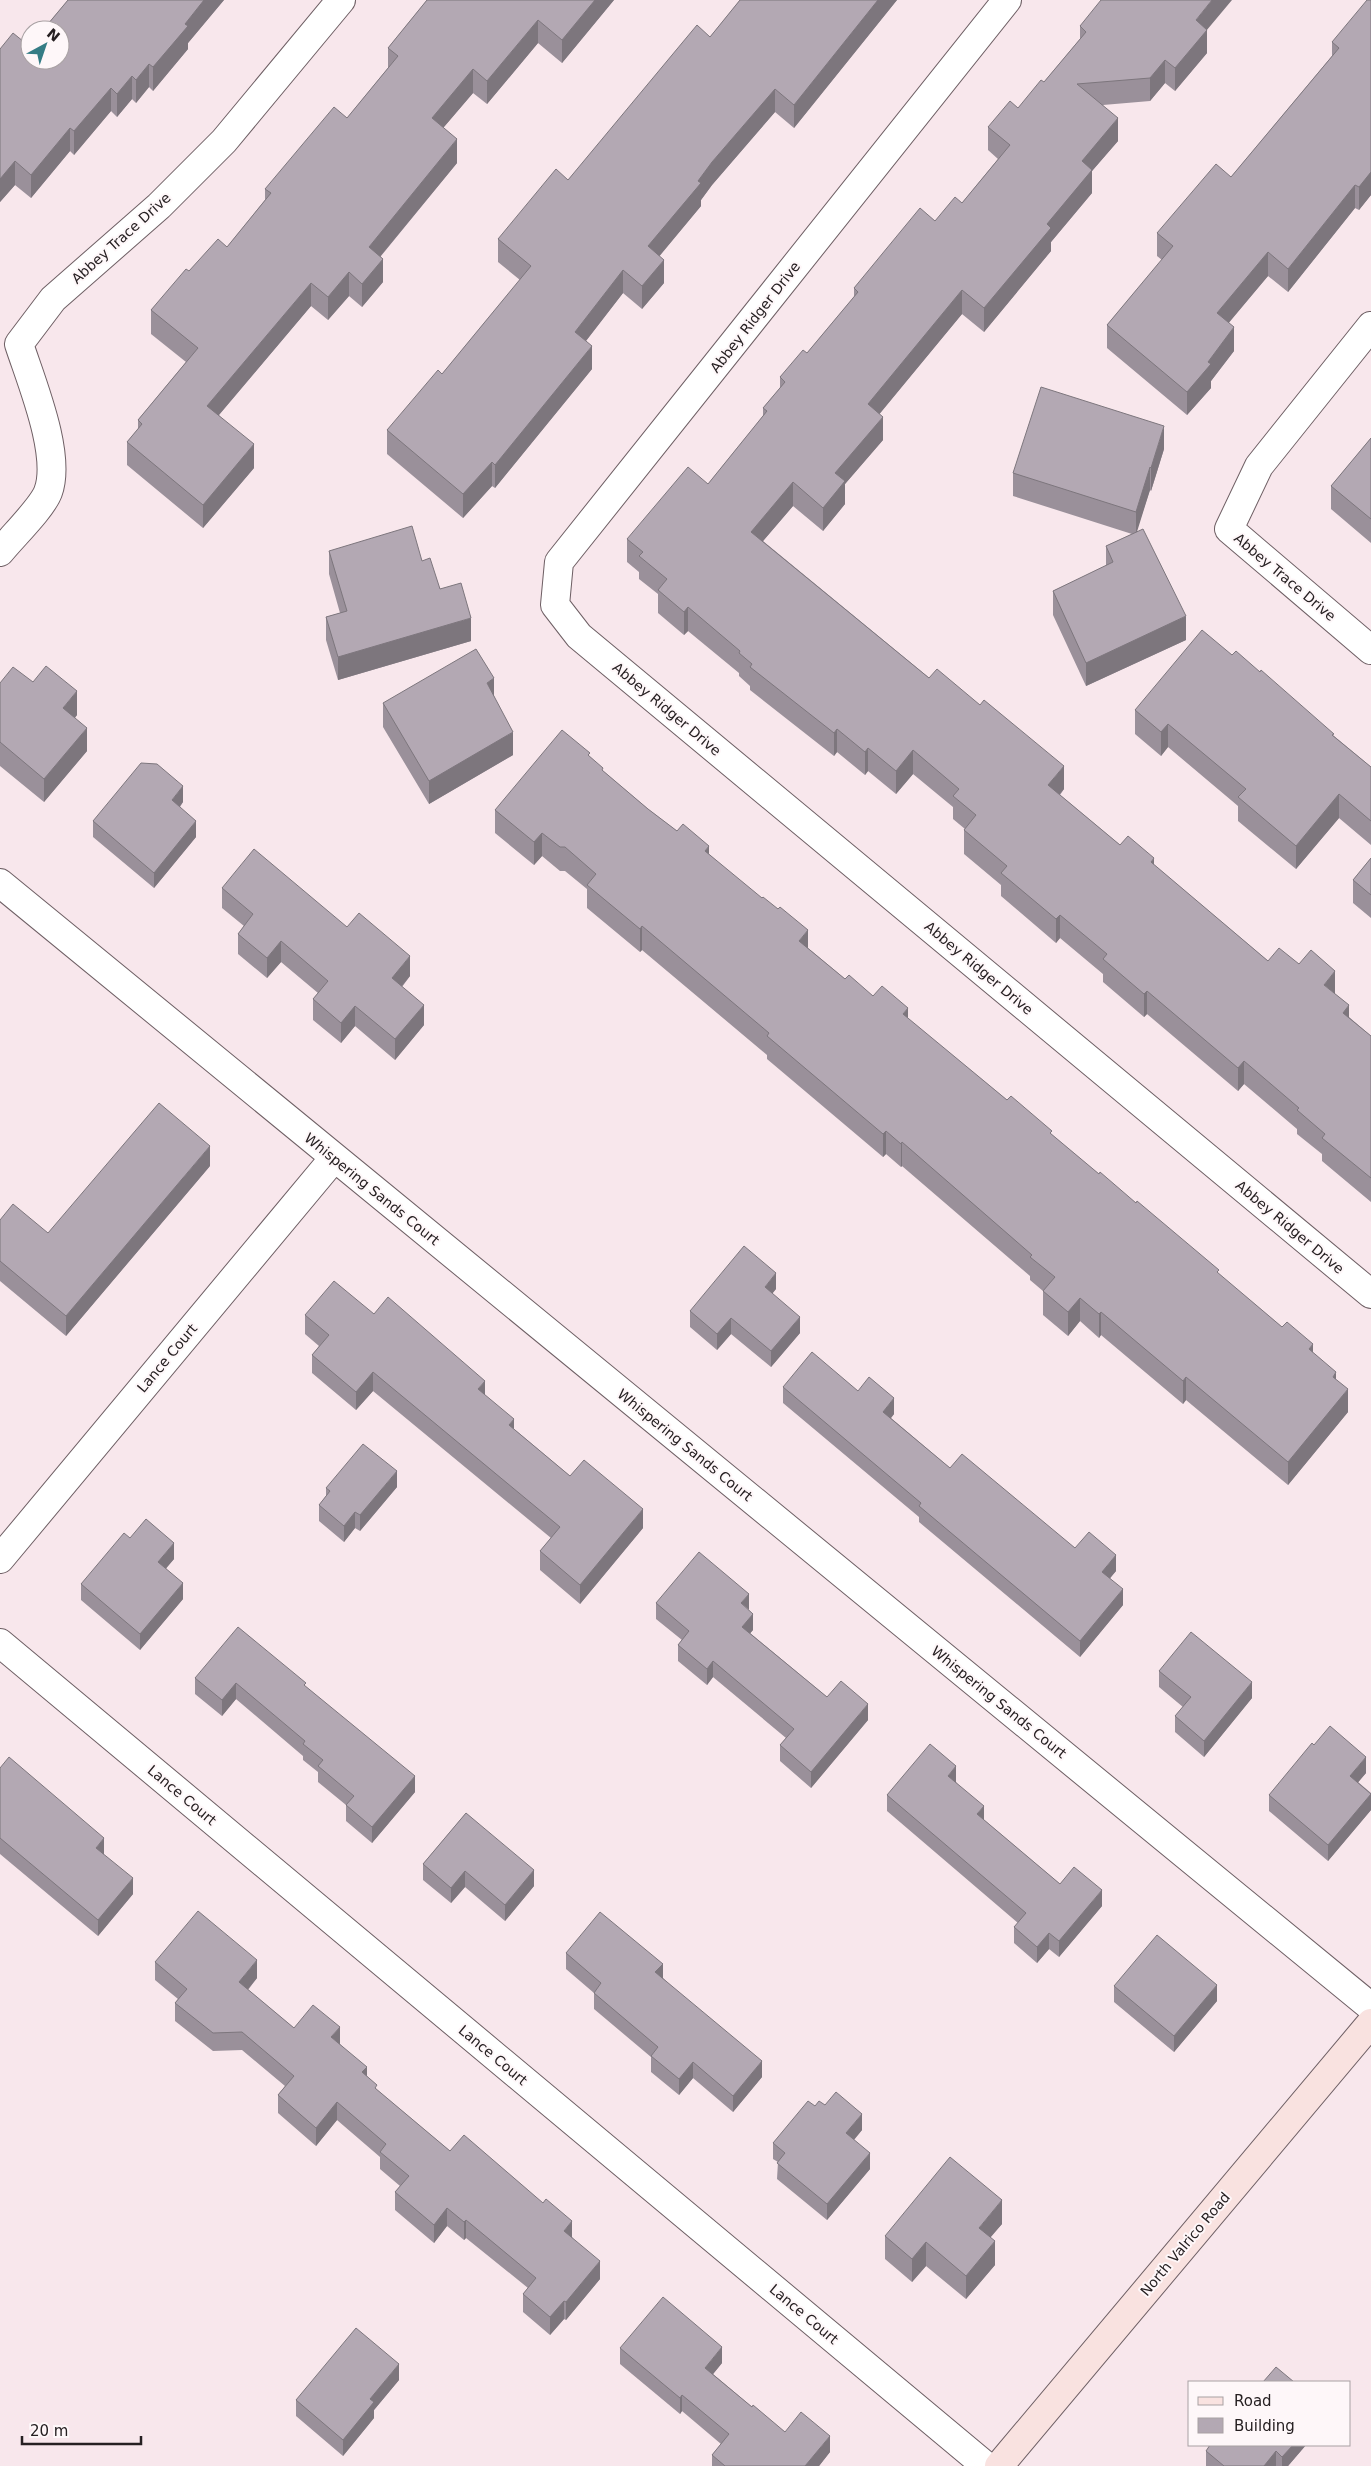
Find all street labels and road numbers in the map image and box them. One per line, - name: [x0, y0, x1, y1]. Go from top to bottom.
- street label: Abbey Trace Drive: [68, 189, 174, 287]
- street label: Abbey Ridger Drive: [707, 258, 803, 376]
- street label: Abbey Trace Drive: [1231, 530, 1339, 624]
- street label: Abbey Ridger Drive: [610, 659, 724, 759]
- street label: Abbey Ridger Drive: [922, 918, 1036, 1018]
- street label: Whispering Sands Court: [301, 1130, 443, 1249]
- street label: Abbey Ridger Drive: [1233, 1177, 1347, 1277]
- street label: Lance Court: [134, 1320, 201, 1396]
- street label: Whispering Sands Court: [614, 1386, 756, 1505]
- street label: Whispering Sands Court: [928, 1643, 1070, 1762]
- street label: Lance Court: [144, 1762, 220, 1829]
- street label: Lance Court: [455, 2022, 531, 2089]
- street label: North Valrico Road: [1137, 2189, 1233, 2299]
- street label: Lance Court: [766, 2281, 842, 2348]

